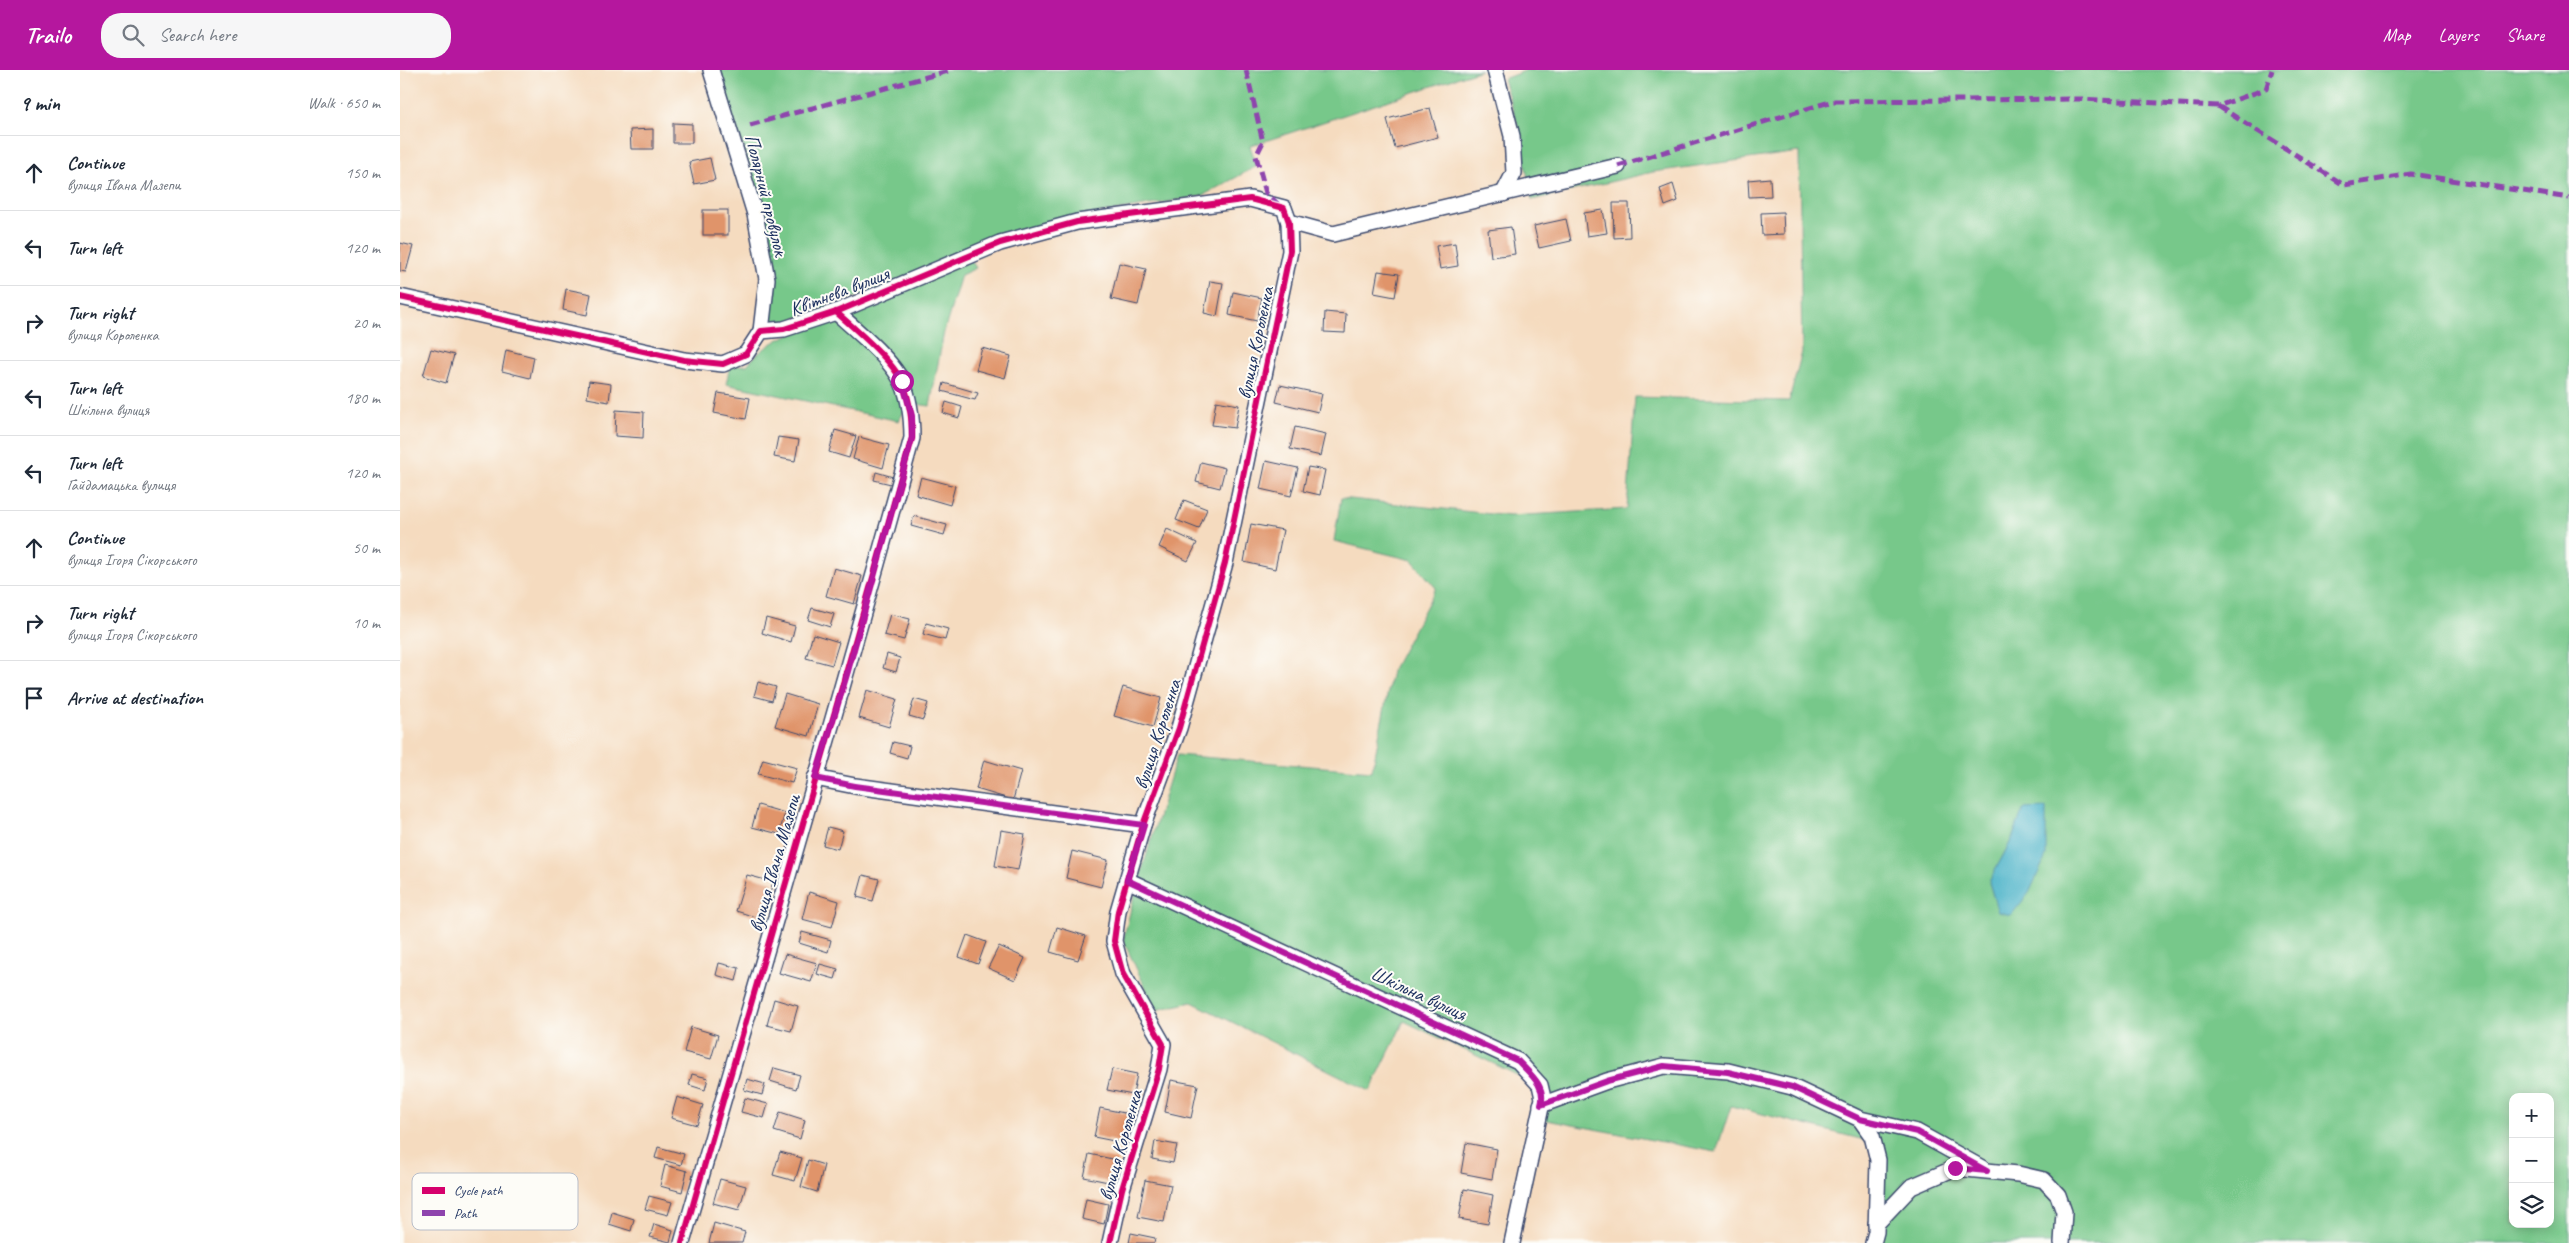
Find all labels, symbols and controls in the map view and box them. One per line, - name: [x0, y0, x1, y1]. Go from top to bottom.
- search box: [101, 13, 451, 58]
- text: Trailo: [25, 20, 71, 50]
- icon: search: [119, 21, 147, 49]
- text: Search here: [159, 23, 236, 47]
- text: Map: [2383, 24, 2411, 46]
- text: Layers: [2439, 24, 2478, 46]
- text: Share: [2506, 24, 2544, 46]
- text: 9 min: [20, 90, 60, 116]
- text: Walk · 650 m: [308, 93, 380, 113]
- street label: Полярний провулок: [739, 132, 794, 260]
- text: Continue: [67, 151, 124, 175]
- icon: ahead: [20, 159, 48, 187]
- text: 150 m: [346, 163, 380, 183]
- text: вулиця Івана Мазепи: [67, 175, 181, 195]
- icon: left: [20, 234, 48, 262]
- text: Turn left: [67, 236, 122, 260]
- text: 120 m: [346, 238, 380, 258]
- street label: Квітнева вулиця: [786, 260, 894, 322]
- street label: вулиця Короленка: [1231, 283, 1280, 402]
- text: Turn right: [67, 301, 134, 325]
- icon: right: [20, 309, 48, 337]
- text: 20 m: [353, 313, 380, 333]
- text: вулиця Короленка: [67, 325, 158, 345]
- route start: [891, 370, 914, 393]
- text: Turn left: [67, 376, 122, 400]
- icon: left: [20, 384, 48, 412]
- text: 180 m: [346, 388, 380, 408]
- text: Шкільна вулиця: [67, 400, 149, 420]
- text: Turn left: [67, 451, 122, 475]
- icon: left: [20, 459, 48, 487]
- text: 120 m: [346, 463, 380, 483]
- text: Гайдамацька вулиця: [67, 475, 175, 495]
- text: Continue: [67, 526, 124, 550]
- icon: ahead: [20, 534, 48, 562]
- text: 50 m: [353, 538, 380, 558]
- text: вулиця Ігоря Сікорського: [67, 550, 197, 570]
- text: Turn right: [67, 601, 134, 625]
- icon: right: [20, 609, 48, 637]
- text: 10 m: [353, 613, 380, 633]
- text: вулиця Ігоря Сікорського: [67, 625, 197, 645]
- street label: вулиця Короленка: [1128, 675, 1187, 792]
- icon: arrive: [20, 684, 48, 712]
- text: Arrive at destination: [67, 686, 203, 710]
- street label: вулиця Івана Мазепи: [743, 790, 806, 935]
- street label: Шкільна вулиця: [1367, 960, 1471, 1027]
- street label: вулиця Короленка: [1093, 1086, 1149, 1204]
- map controls: [2509, 1093, 2554, 1228]
- button: +: [2509, 1093, 2554, 1138]
- button: −: [2509, 1138, 2554, 1183]
- route end: [1944, 1157, 1967, 1180]
- legend: [412, 1173, 578, 1230]
- text: Cycle path: [454, 1182, 503, 1199]
- button: layers: [2509, 1183, 2554, 1228]
- text: Path: [454, 1205, 478, 1222]

